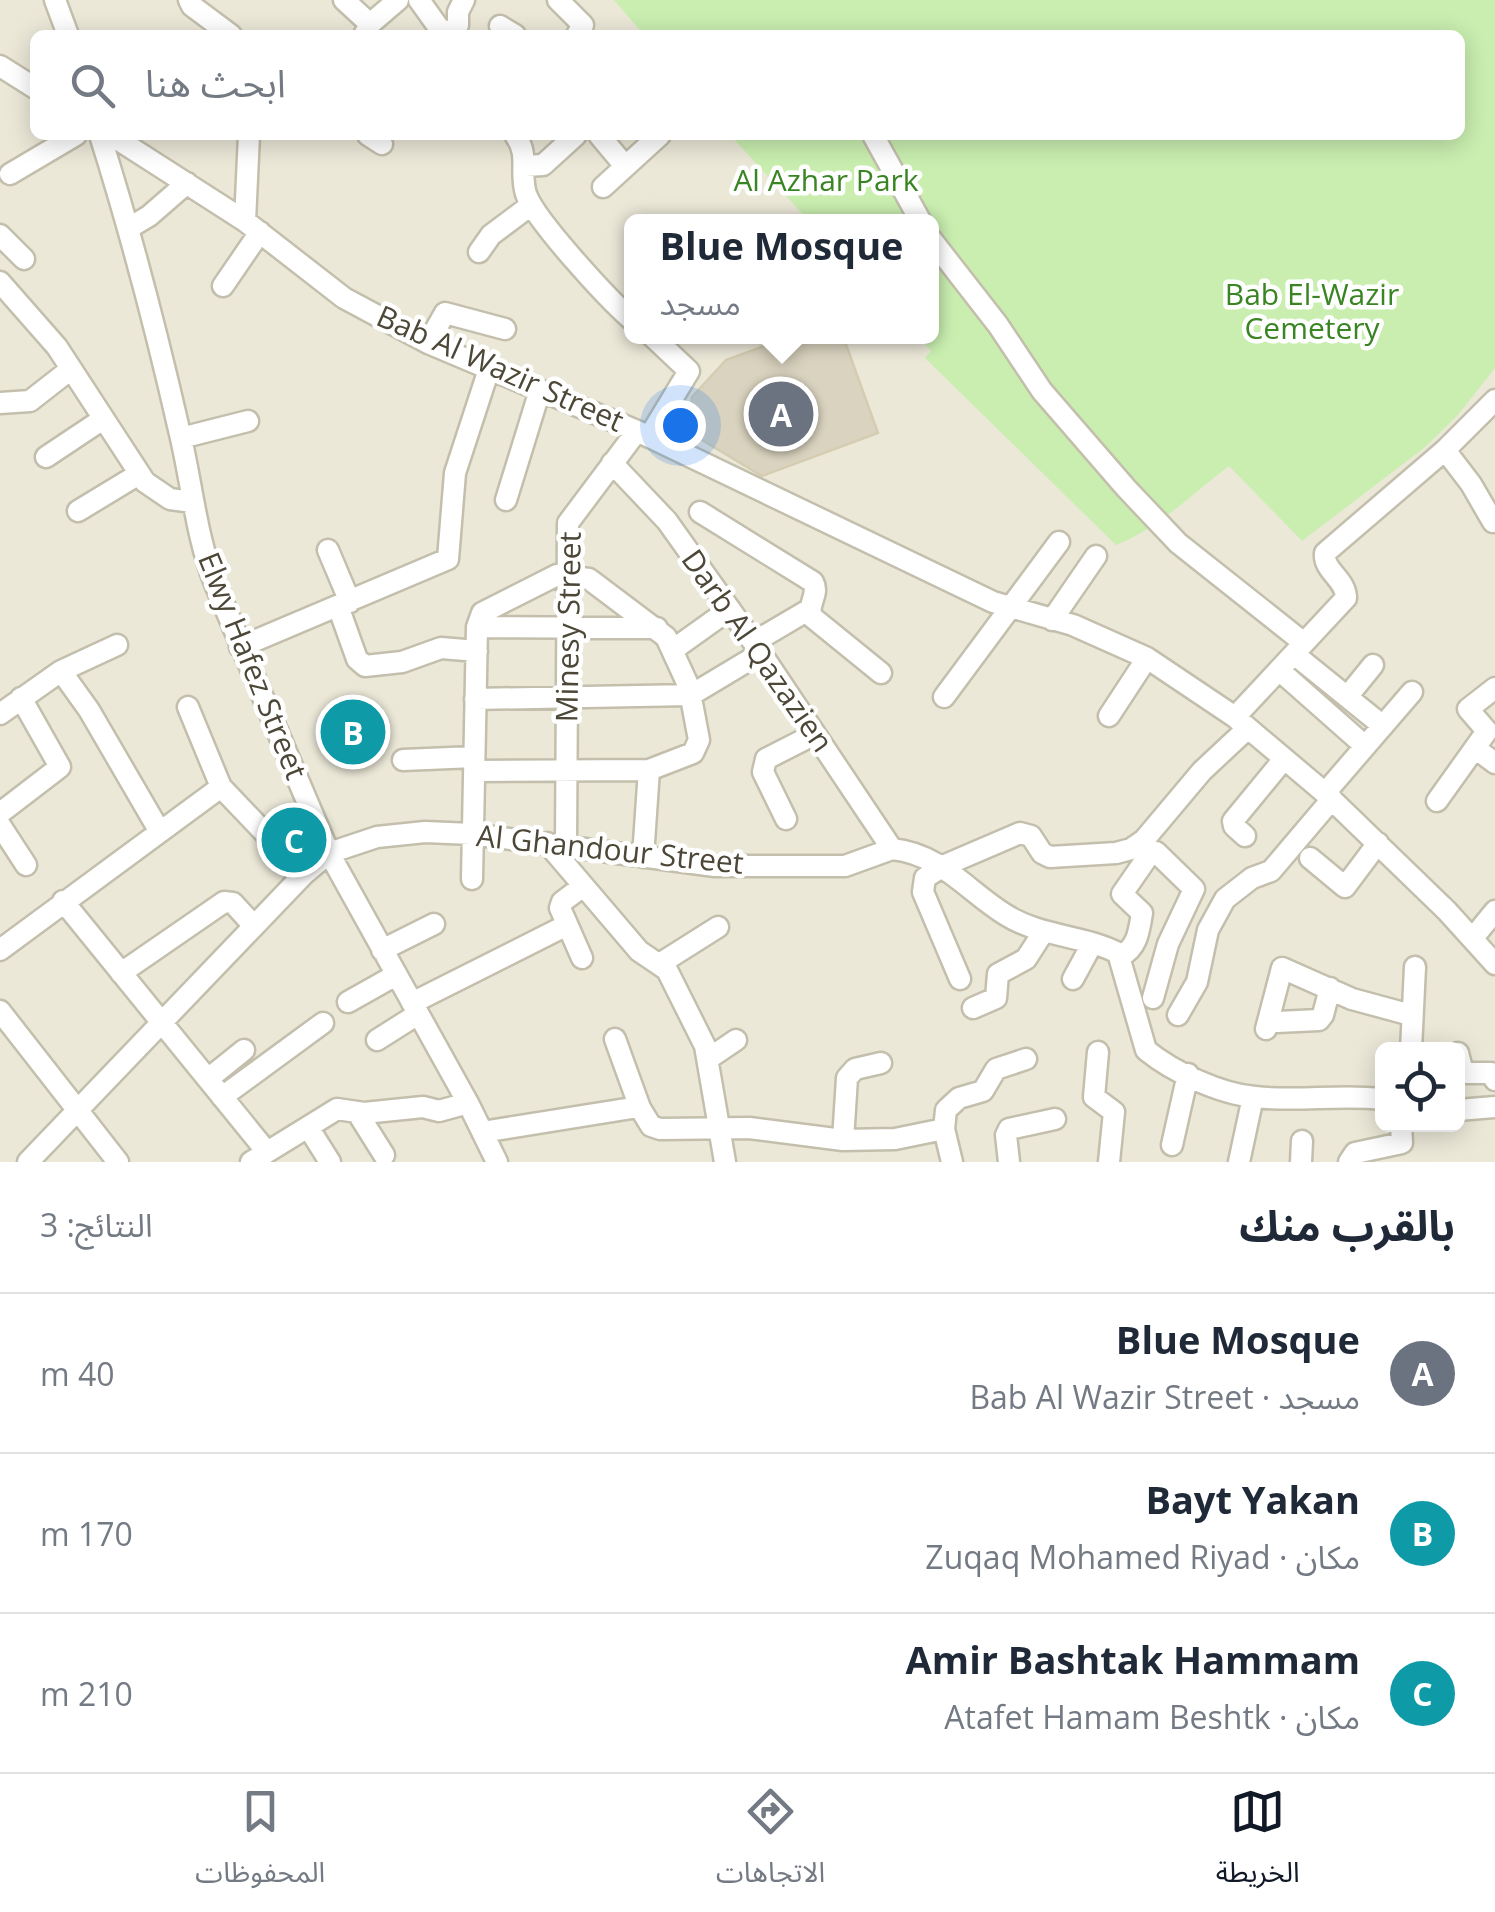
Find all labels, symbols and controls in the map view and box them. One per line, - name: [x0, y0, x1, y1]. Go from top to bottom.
- search box: [30, 30, 1465, 140]
- text: ابحث هنا: [145, 56, 286, 108]
- icon: search: [65, 58, 120, 113]
- park label: Al Azhar Park: [733, 159, 919, 200]
- popup: [624, 214, 939, 344]
- text: Blue Mosque: [659, 219, 904, 271]
- park label: Bab El-Wazir Cemetery: [1225, 273, 1399, 348]
- text: مسجد: [659, 281, 741, 324]
- street label: Bab Al Wazir Street: [371, 295, 631, 441]
- pin: A: [748, 376, 814, 452]
- your location: [655, 400, 706, 451]
- street label: Minesy Street: [545, 531, 590, 723]
- street label: Darb Al Qazazien: [673, 541, 844, 760]
- street label: Elwy Hafez Street: [189, 546, 318, 785]
- pin: B: [320, 694, 386, 770]
- pin: C: [262, 802, 326, 878]
- street label: Al Ghandour Street: [475, 814, 746, 883]
- map controls: [1375, 1042, 1465, 1132]
- button: locate: [1375, 1042, 1465, 1132]
- text: بالقرب منك: [1239, 1196, 1455, 1253]
- text: النتائج: 3: [40, 1203, 153, 1246]
- text: Blue Mosque: [1116, 1313, 1360, 1365]
- text: 40 m: [40, 1352, 115, 1395]
- text: A: [1411, 1352, 1434, 1395]
- text: مسجد · Bab Al Wazir Street: [969, 1375, 1360, 1418]
- text: Bayt Yakan: [1145, 1473, 1360, 1525]
- text: 170 m: [40, 1512, 133, 1555]
- text: B: [1412, 1512, 1433, 1555]
- text: مكان · Zuqaq Mohamed Riyad: [925, 1535, 1360, 1578]
- text: Amir Bashtak Hammam: [906, 1633, 1360, 1685]
- text: 210 m: [40, 1672, 133, 1715]
- text: C: [1412, 1672, 1433, 1715]
- text: مكان · Atafet Hamam Beshtk: [944, 1695, 1360, 1738]
- tab: المحفوظات: [195, 1784, 325, 1903]
- tab: الاتجاهات: [716, 1784, 825, 1903]
- tab: الخريطة: [1216, 1784, 1300, 1903]

